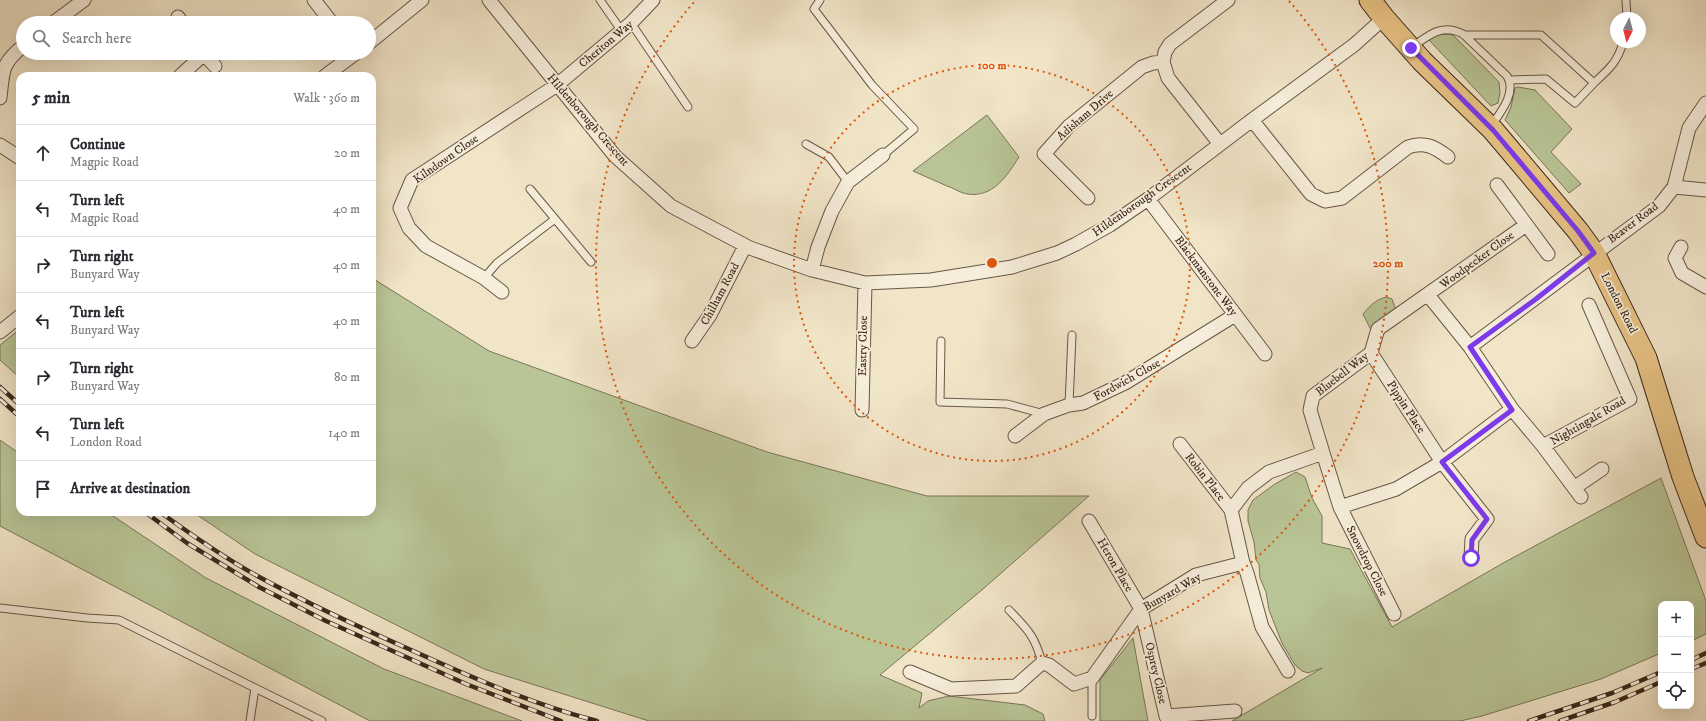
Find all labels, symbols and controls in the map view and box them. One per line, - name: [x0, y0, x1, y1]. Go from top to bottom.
- north arrow: [1610, 12, 1646, 48]
- search box: [16, 16, 376, 60]
- street label: Cheriton Way: [576, 17, 636, 71]
- icon: search: [30, 27, 52, 49]
- text: Search here: [62, 29, 131, 48]
- route end: [1402, 39, 1420, 57]
- text: 100 m: [978, 58, 1006, 73]
- street label: Hildenborough Crescent: [544, 71, 632, 169]
- street label: Adisham Drive: [1053, 86, 1117, 144]
- text: 5 min: [32, 87, 70, 109]
- text: Walk · 360 m: [293, 90, 360, 106]
- street label: Kilndown Close: [411, 131, 481, 187]
- text: Continue: [70, 135, 125, 154]
- icon: ahead: [32, 142, 54, 164]
- text: 20 m: [334, 145, 360, 161]
- text: Magpie Road: [70, 154, 139, 170]
- street label: Hildenborough Crescent: [1089, 160, 1195, 240]
- text: Turn left: [70, 191, 124, 210]
- icon: left: [32, 198, 54, 220]
- street label: Beaver Road: [1605, 199, 1661, 247]
- text: 40 m: [333, 201, 360, 217]
- text: Magpie Road: [70, 210, 139, 226]
- street label: Woodpecker Close: [1436, 228, 1517, 293]
- street label: Blackmanstone Way: [1171, 233, 1241, 319]
- text: Turn right: [70, 247, 133, 266]
- icon: right: [32, 254, 54, 276]
- centre of rings: [985, 256, 999, 270]
- text: 200 m: [1373, 256, 1403, 271]
- text: 40 m: [333, 257, 360, 273]
- street label: Chilham Road: [697, 260, 743, 328]
- text: Bunyard Way: [70, 266, 140, 282]
- street label: London Road: [1597, 270, 1641, 336]
- text: Turn left: [70, 303, 124, 322]
- icon: left: [32, 310, 54, 332]
- text: 40 m: [333, 313, 360, 329]
- street label: Eastry Close: [855, 316, 871, 376]
- text: Bunyard Way: [70, 322, 140, 338]
- street label: Bluebell Way: [1312, 348, 1372, 399]
- street label: Fordwich Close: [1091, 355, 1163, 405]
- text: Turn right: [70, 359, 133, 378]
- icon: right: [32, 366, 54, 388]
- text: 80 m: [334, 369, 360, 385]
- text: Bunyard Way: [70, 378, 140, 394]
- street label: Pippin Place: [1383, 378, 1429, 436]
- street label: Nightingale Road: [1548, 393, 1628, 449]
- text: Turn left: [70, 415, 124, 434]
- icon: left: [32, 422, 54, 444]
- text: 140 m: [328, 425, 360, 441]
- text: London Road: [70, 434, 142, 450]
- street label: Robin Place: [1182, 450, 1228, 504]
- icon: arrive: [32, 478, 54, 500]
- text: Arrive at destination: [70, 479, 190, 498]
- street label: Snowdrop Close: [1343, 523, 1391, 599]
- street label: Heron Place: [1094, 535, 1136, 595]
- route start: [1462, 549, 1480, 567]
- street label: Bunyard Way: [1140, 569, 1204, 615]
- map controls: [1658, 601, 1694, 709]
- button: +: [1658, 601, 1694, 637]
- button: −: [1658, 637, 1694, 673]
- street label: Osprey Close: [1142, 641, 1170, 705]
- button: locate: [1658, 673, 1694, 709]

